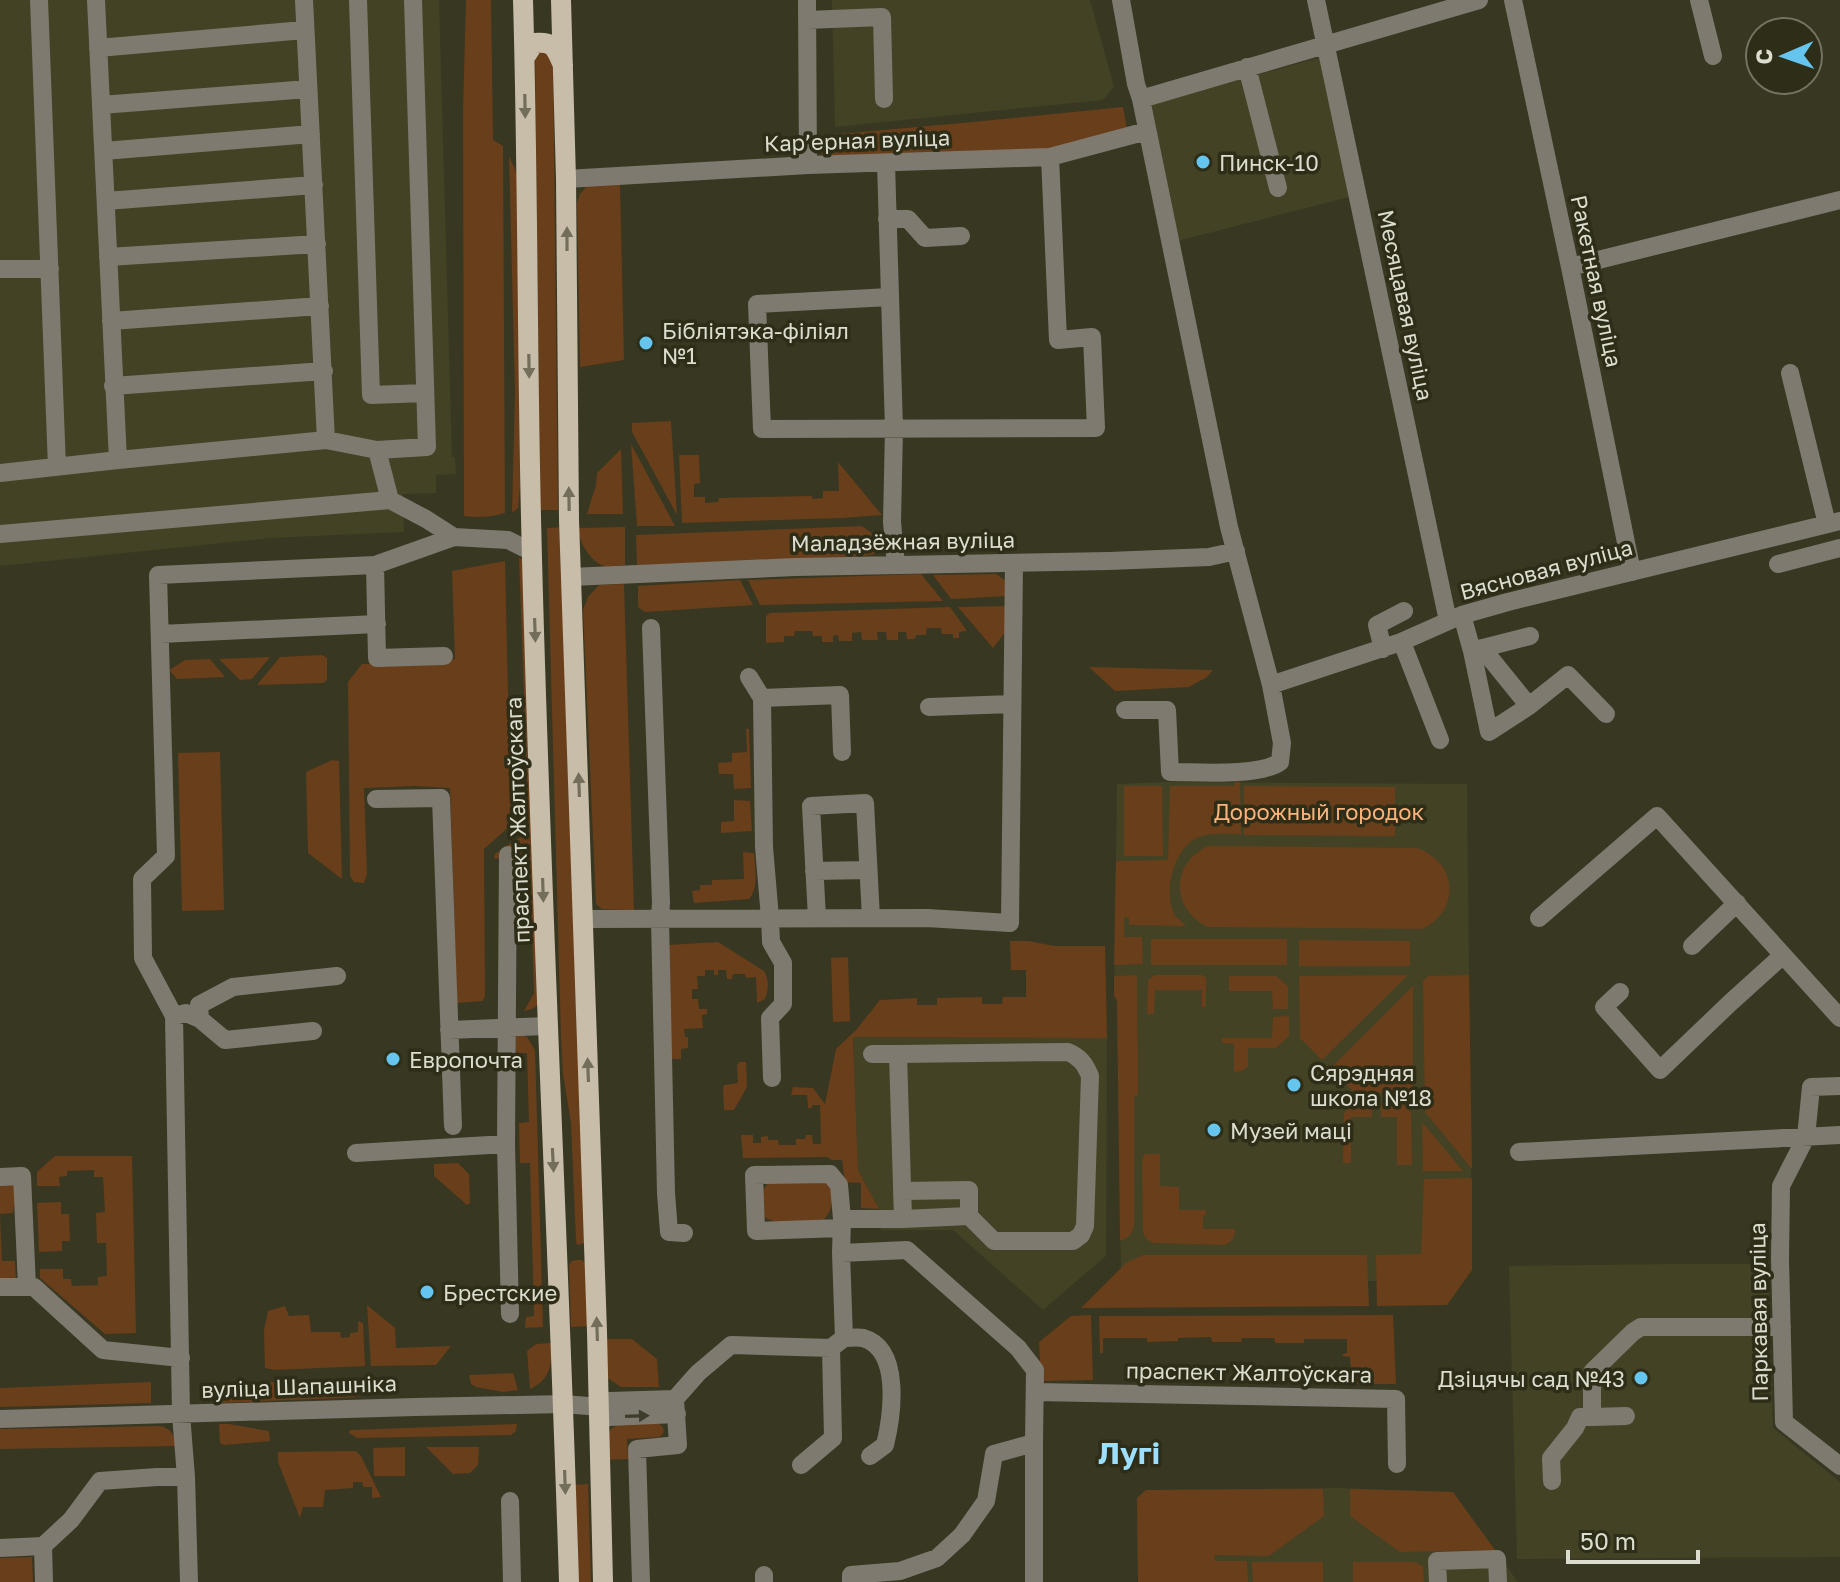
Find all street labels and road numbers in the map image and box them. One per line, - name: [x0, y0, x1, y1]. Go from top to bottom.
- street label: Карʼерная вуліца: [763, 123, 951, 157]
- street label: Ракетная вуліца: [1566, 193, 1628, 369]
- street label: Месяцавая вуліца: [1373, 207, 1439, 403]
- street label: Маладзёжная вуліца: [791, 526, 1015, 556]
- street label: Вясновая вуліца: [1457, 533, 1635, 605]
- street label: праспект Жалтоўскага: [499, 696, 535, 944]
- street label: Паркавая вуліца: [1743, 1222, 1773, 1402]
- street label: праспект Жалтоўскага: [1126, 1356, 1372, 1388]
- street label: вуліца Шапашніка: [201, 1369, 397, 1403]

